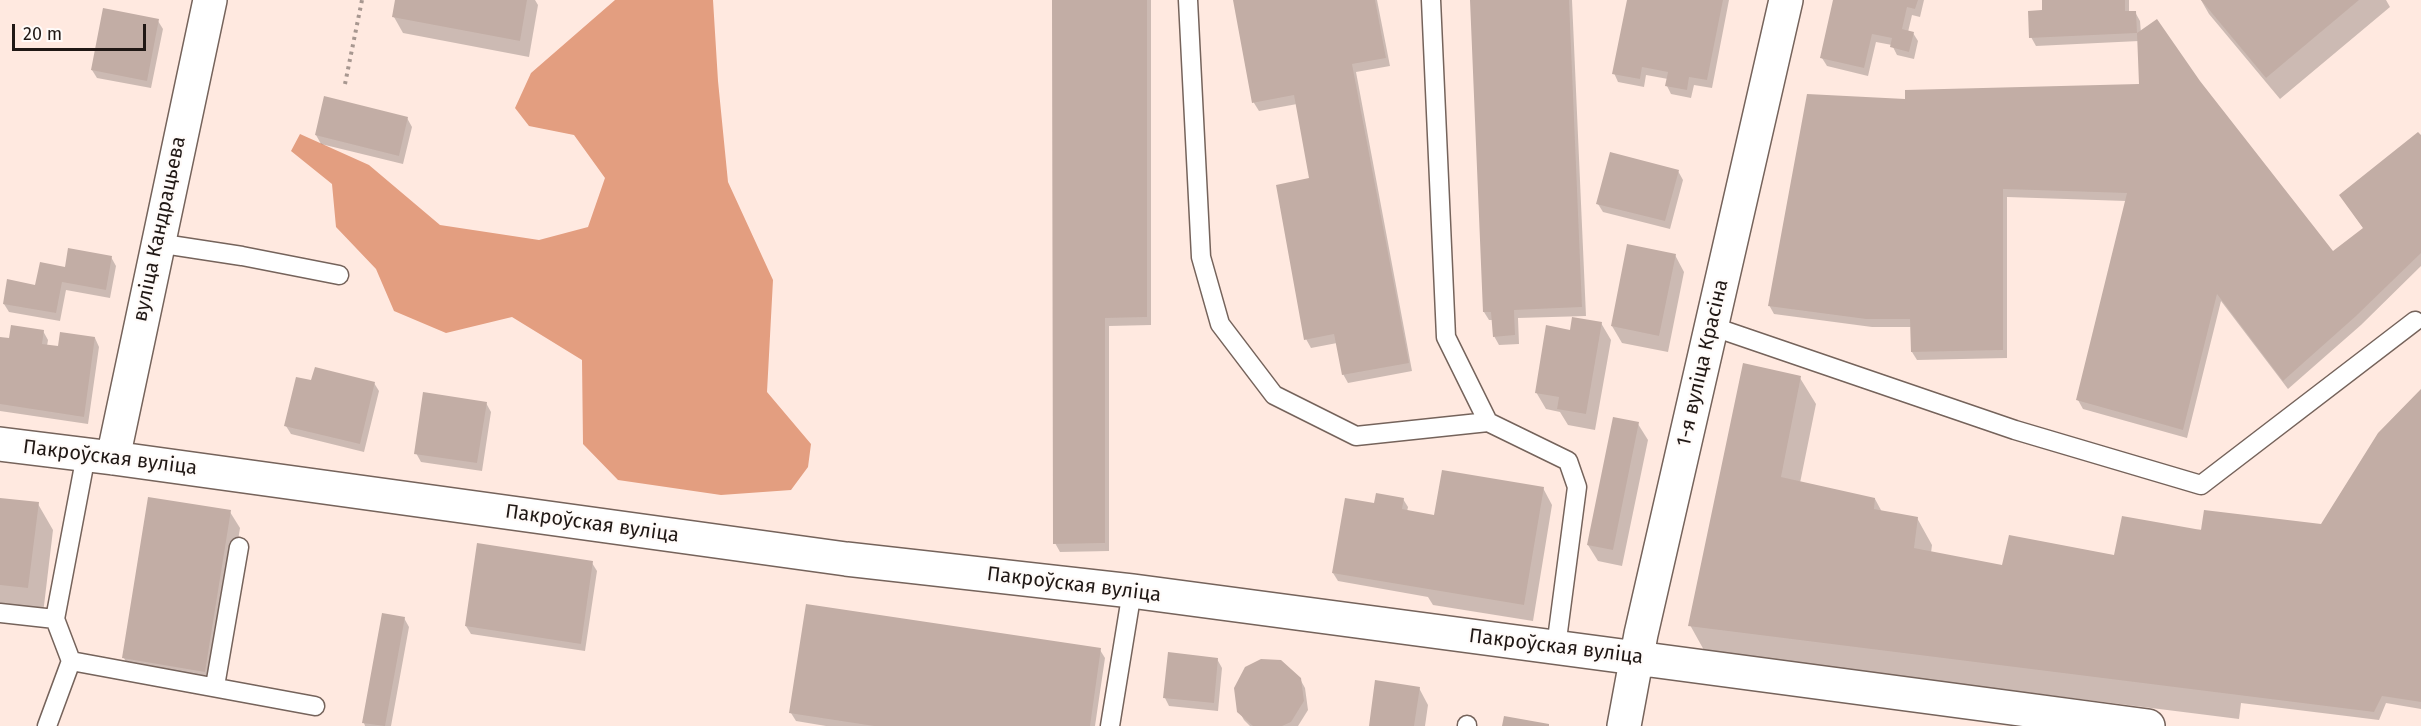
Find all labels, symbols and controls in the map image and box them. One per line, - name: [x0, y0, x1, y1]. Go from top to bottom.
- scale bar: [15, 12, 148, 50]
- text: 20 m: [23, 23, 62, 45]
- street label: вуліца Кандрацьева: [129, 134, 191, 324]
- street label: 1-я вуліца Красіна: [1672, 277, 1734, 449]
- street label: Пакроўская вуліца: [22, 435, 198, 481]
- street label: Пакроўская вуліца: [504, 500, 680, 548]
- street label: Пакроўская вуліца: [986, 562, 1162, 608]
- street label: Пакроўская вуліца: [1468, 624, 1644, 670]

